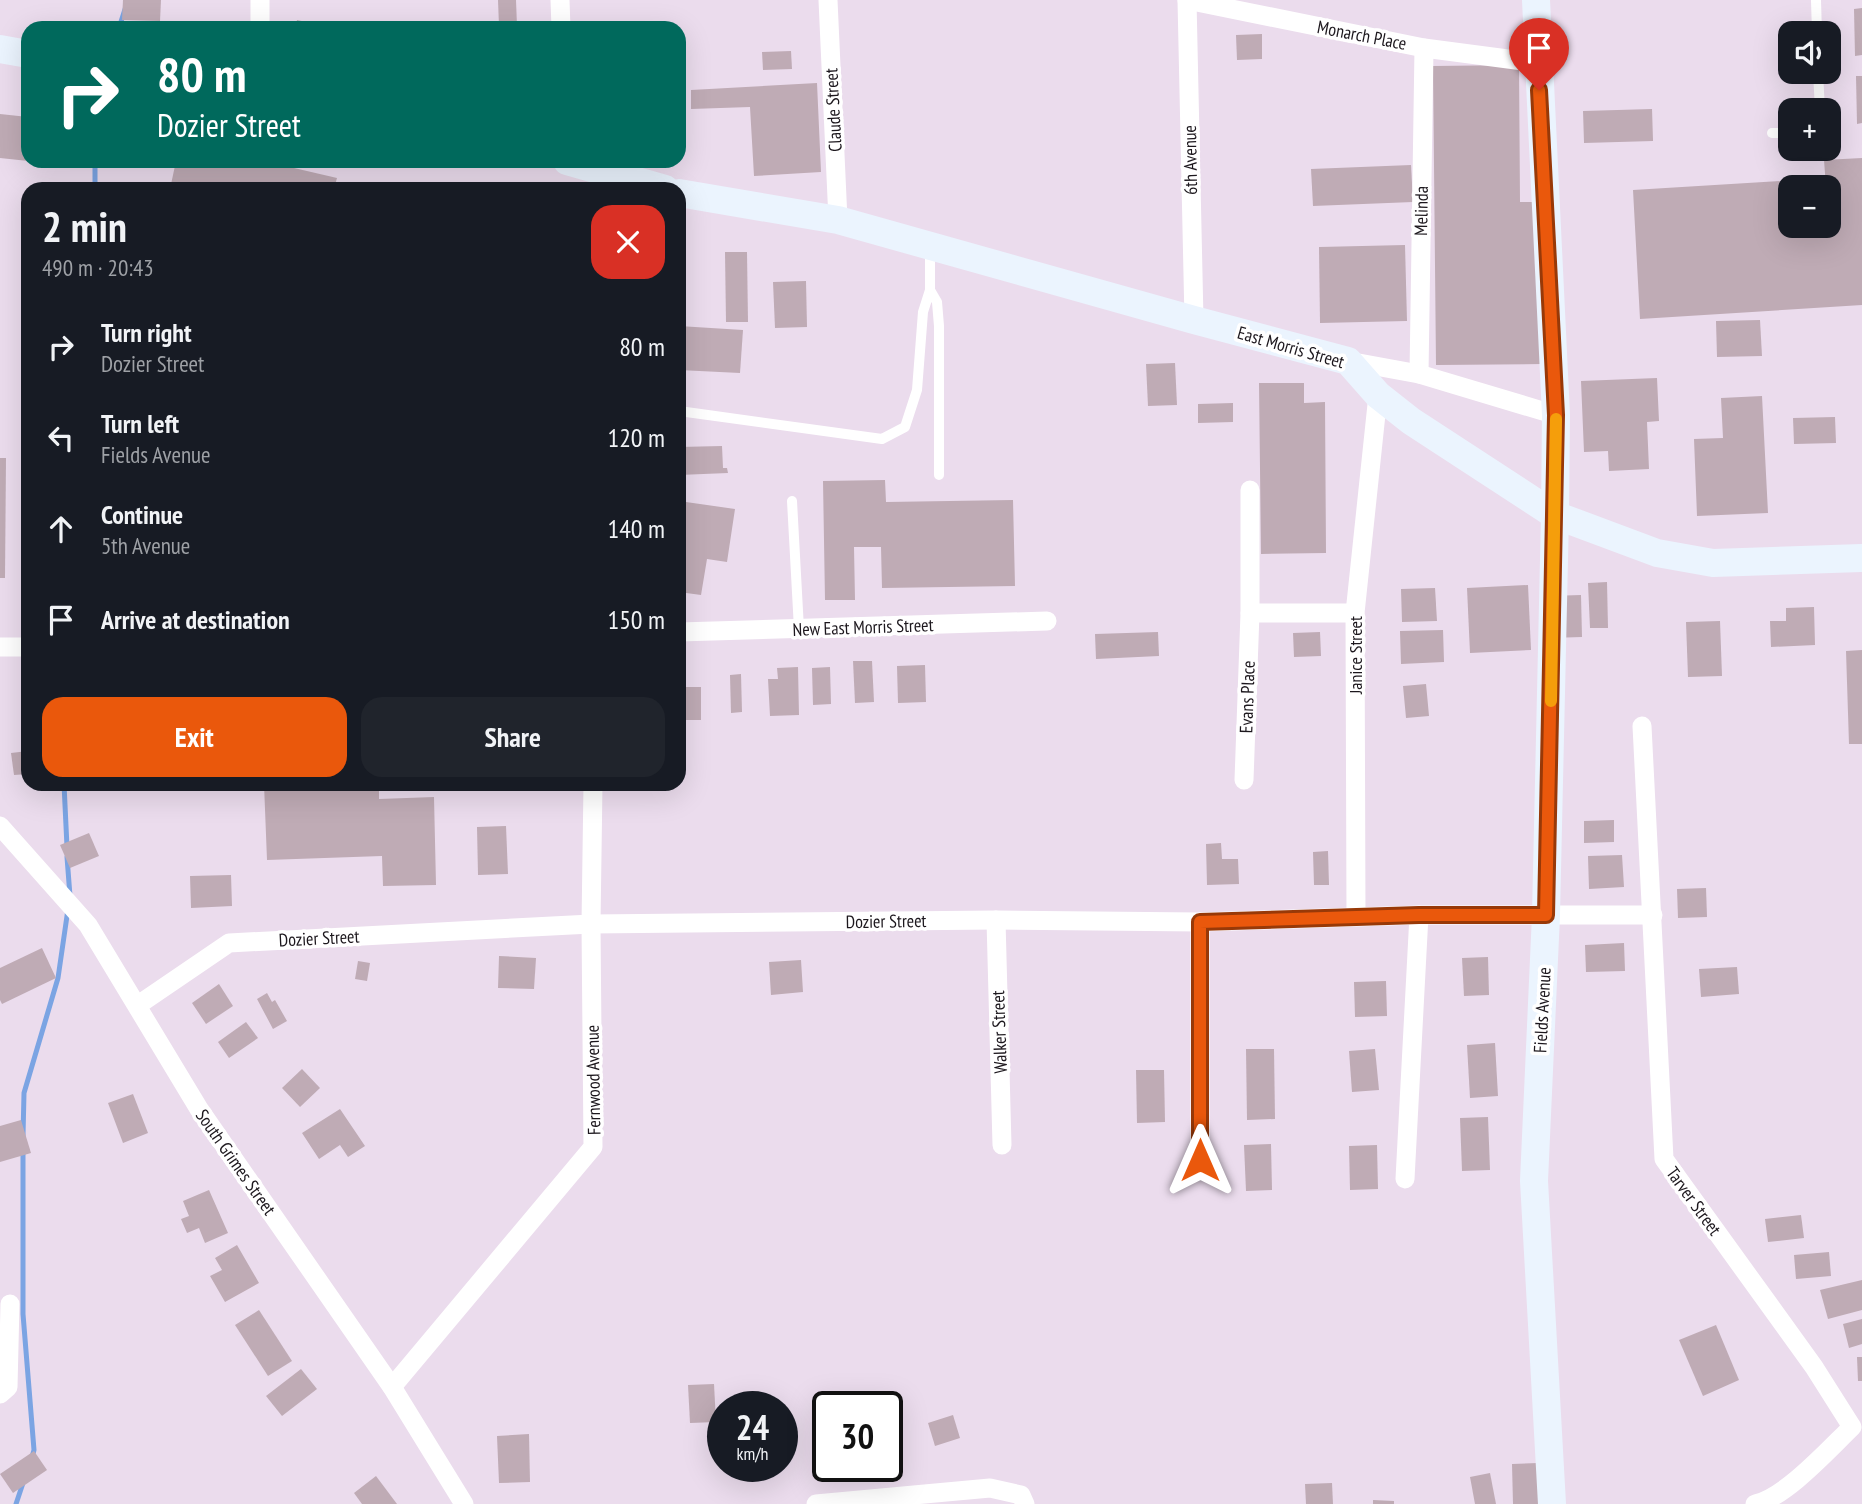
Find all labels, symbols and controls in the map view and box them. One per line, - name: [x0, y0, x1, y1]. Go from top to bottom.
- street label: Monarch Place: [1315, 15, 1409, 55]
- pin: [1509, 18, 1569, 90]
- map controls: [1778, 21, 1841, 238]
- button: sound: [1778, 21, 1841, 84]
- icon: arrive: [1520, 29, 1558, 67]
- text: 80 m: [157, 42, 246, 106]
- icon: right: [42, 49, 133, 140]
- street label: Claude Street: [819, 68, 847, 152]
- button: +: [1778, 98, 1841, 161]
- text: Dozier Street: [157, 104, 301, 146]
- street label: 6th Avenue: [1178, 125, 1202, 195]
- button: −: [1778, 175, 1841, 238]
- street label: Melinda: [1409, 186, 1433, 236]
- text: 2 min: [42, 199, 127, 254]
- button: close: [591, 205, 665, 279]
- text: 490 m · 20:43: [42, 253, 154, 282]
- text: Turn right: [101, 316, 192, 349]
- street label: East Morris Street: [1235, 321, 1347, 373]
- icon: right: [42, 328, 80, 366]
- text: 80 m: [619, 330, 665, 363]
- text: Dozier Street: [101, 349, 204, 378]
- text: Turn left: [101, 407, 179, 440]
- icon: left: [42, 419, 80, 457]
- text: 120 m: [607, 421, 665, 454]
- text: Fields Avenue: [101, 440, 211, 469]
- text: Continue: [101, 498, 183, 531]
- icon: ahead: [42, 510, 80, 548]
- text: 140 m: [607, 512, 665, 545]
- text: 5th Avenue: [101, 531, 190, 560]
- icon: arrive: [42, 601, 80, 639]
- text: Arrive at destination: [101, 603, 290, 636]
- text: 150 m: [607, 603, 665, 636]
- street label: New East Morris Street: [792, 613, 934, 641]
- street label: Janice Street: [1344, 616, 1367, 695]
- street label: Evans Place: [1234, 660, 1260, 734]
- button: Exit: [42, 697, 347, 777]
- button: Share: [361, 697, 665, 777]
- street label: Dozier Street: [845, 909, 927, 933]
- street label: Dozier Street: [278, 924, 360, 952]
- street label: Fields Avenue: [1528, 967, 1556, 1053]
- street label: Walker Street: [986, 990, 1012, 1074]
- street label: Fernwood Avenue: [581, 1025, 605, 1135]
- street label: South Grimes Street: [191, 1105, 281, 1219]
- position arrow: [1163, 1123, 1237, 1197]
- street label: Tarver Street: [1661, 1162, 1727, 1240]
- speed limit sign: 30: [812, 1391, 903, 1482]
- text: 24: [736, 1404, 769, 1450]
- text: km/h: [737, 1442, 768, 1465]

